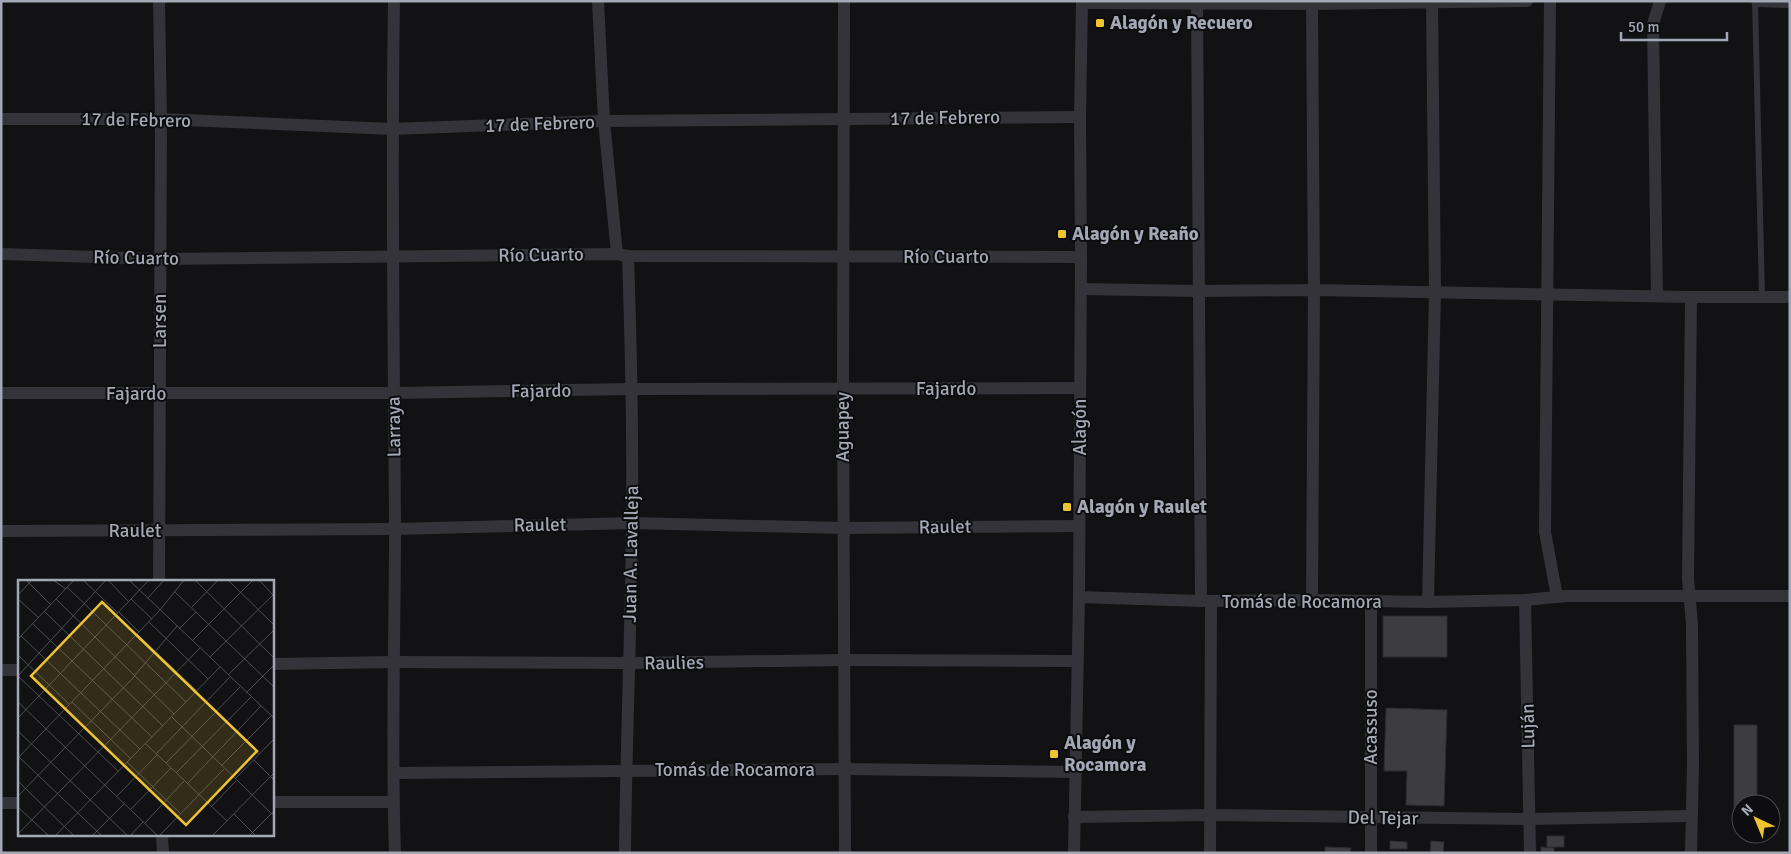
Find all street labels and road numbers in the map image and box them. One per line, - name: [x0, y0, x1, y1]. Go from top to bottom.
- street label: 17 de Febrero: [890, 105, 1000, 131]
- street label: 17 de Febrero: [81, 107, 191, 133]
- street label: 17 de Febrero: [485, 110, 596, 138]
- street label: Río Cuarto: [498, 242, 584, 268]
- street label: Río Cuarto: [93, 245, 179, 271]
- street label: Río Cuarto: [903, 245, 989, 269]
- street label: Larsen: [148, 294, 172, 348]
- street label: Fajardo: [916, 377, 976, 401]
- street label: Fajardo: [510, 378, 572, 404]
- street label: Fajardo: [106, 382, 166, 406]
- street label: Aguapey: [831, 392, 855, 462]
- street label: Larraya: [381, 396, 407, 458]
- street label: Alagón: [1068, 399, 1092, 455]
- street label: Juan A. Lavalleja: [618, 485, 644, 623]
- street label: Raulet: [513, 513, 567, 537]
- street label: Raulet: [918, 515, 972, 539]
- street label: Raulet: [109, 519, 162, 543]
- street label: Tomás de Rocamora: [1222, 590, 1382, 614]
- street label: Raulies: [644, 650, 704, 676]
- street label: Acassuso: [1359, 689, 1383, 765]
- street label: Luján: [1516, 703, 1540, 749]
- street label: Tomás de Rocamora: [655, 758, 815, 782]
- street label: Del Tejar: [1347, 805, 1419, 831]

